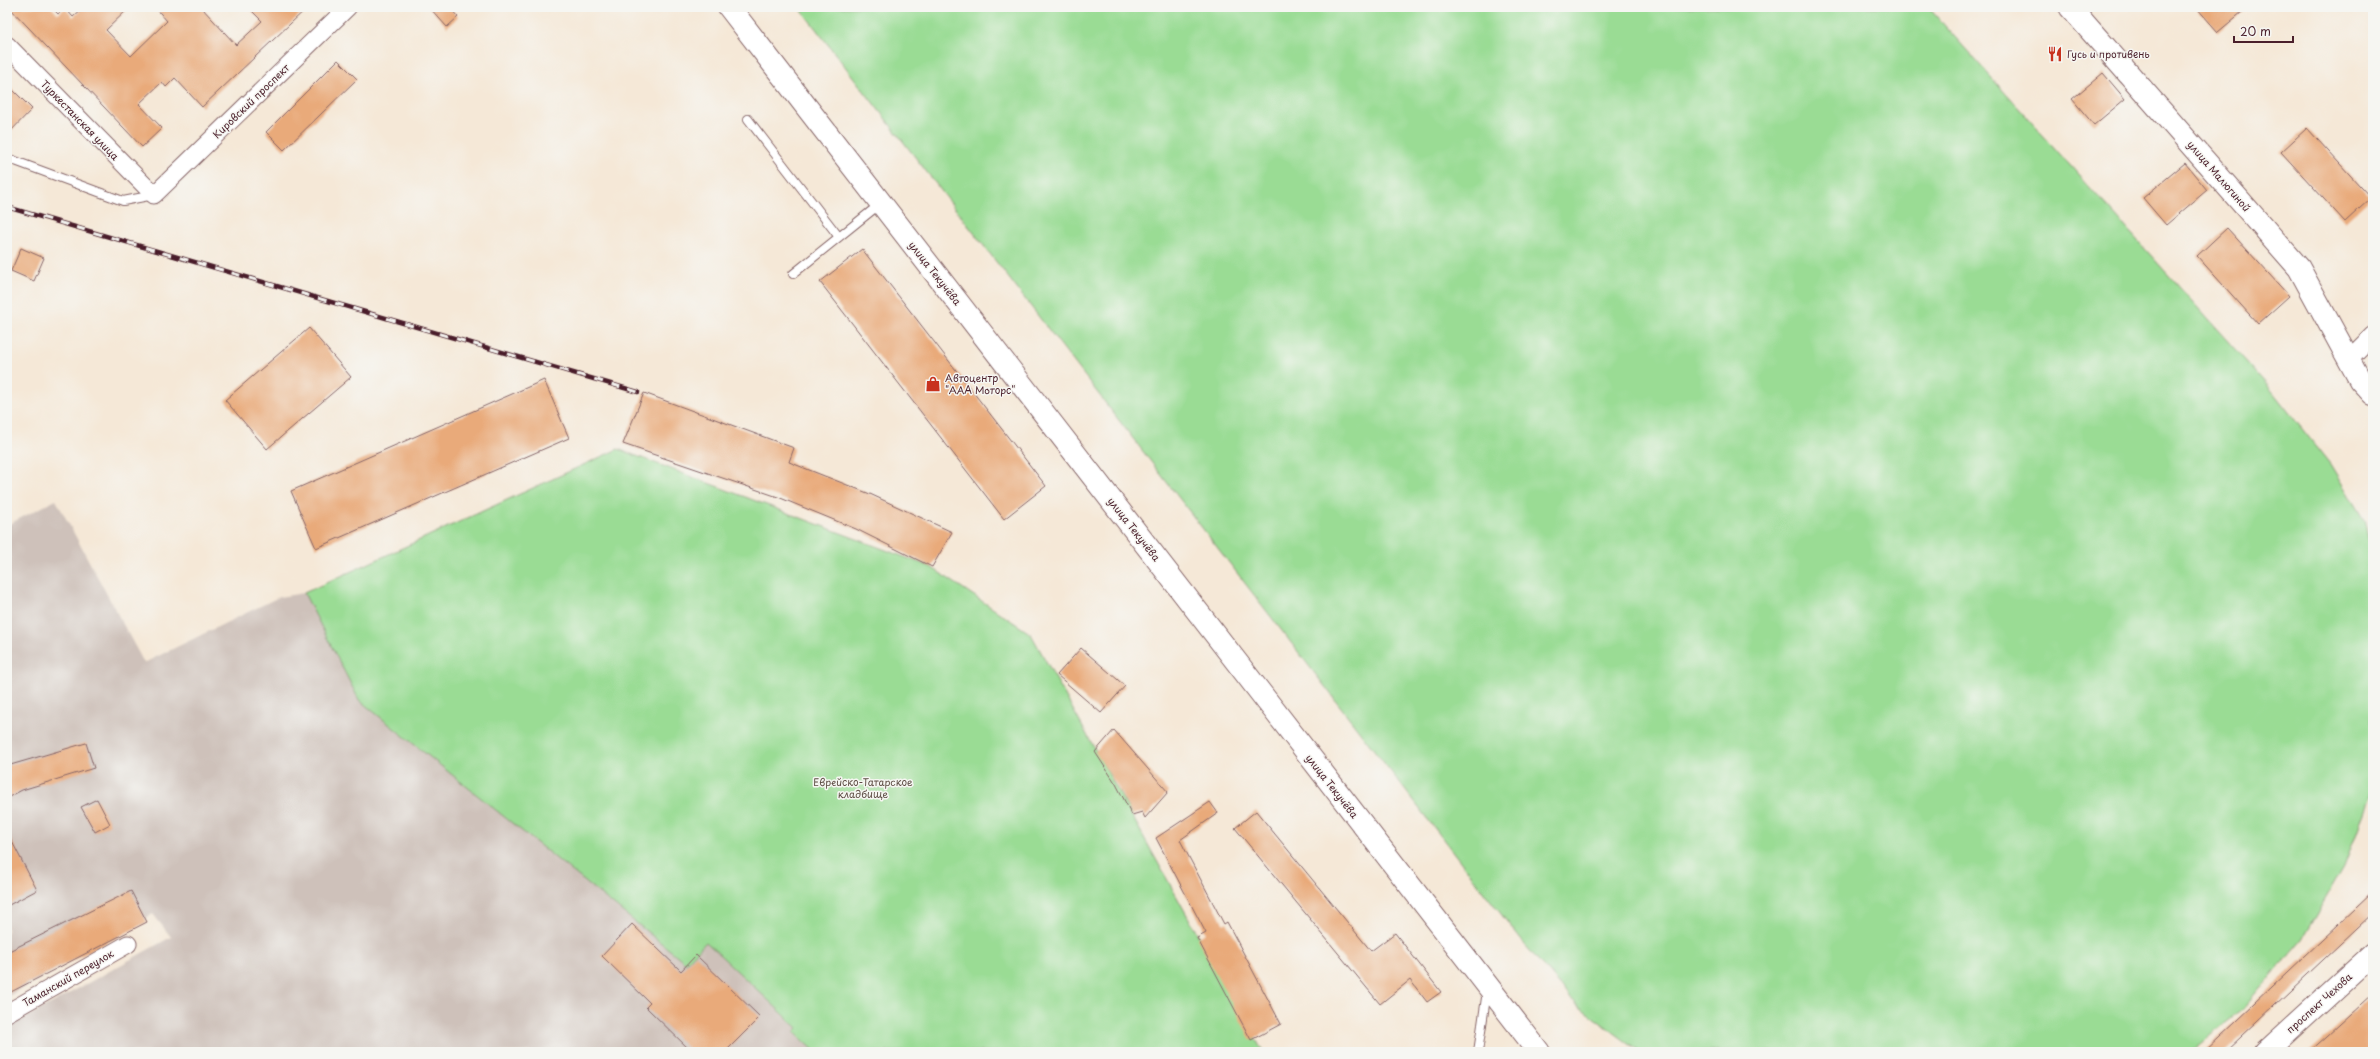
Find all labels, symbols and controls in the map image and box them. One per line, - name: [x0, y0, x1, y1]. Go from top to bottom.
- scale bar: [2234, 18, 2293, 44]
- text: 20 m: [2240, 22, 2271, 40]
- restaurant icon: Гусь и противень: [2046, 45, 2064, 63]
- place label: Гусь и противень: [2067, 46, 2150, 61]
- street label: Кировский проспект: [209, 60, 293, 141]
- street label: Туркестанская улица: [37, 76, 123, 164]
- street label: улица Малюгиной: [2184, 137, 2254, 214]
- street label: улица Текучёва: [906, 237, 966, 309]
- place label: Автоцентр "ААА Моторс": [945, 370, 1015, 397]
- shop icon: Автоцентр "ААА Моторс": [924, 375, 942, 393]
- street label: улица Текучёва: [1105, 493, 1165, 565]
- street label: улица Текучёва: [1303, 750, 1363, 822]
- park label: Еврейско-Татарское кладбище: [813, 774, 913, 801]
- street label: Таманский переулок: [20, 945, 116, 1011]
- street label: проспект Чехова: [2283, 969, 2355, 1036]

